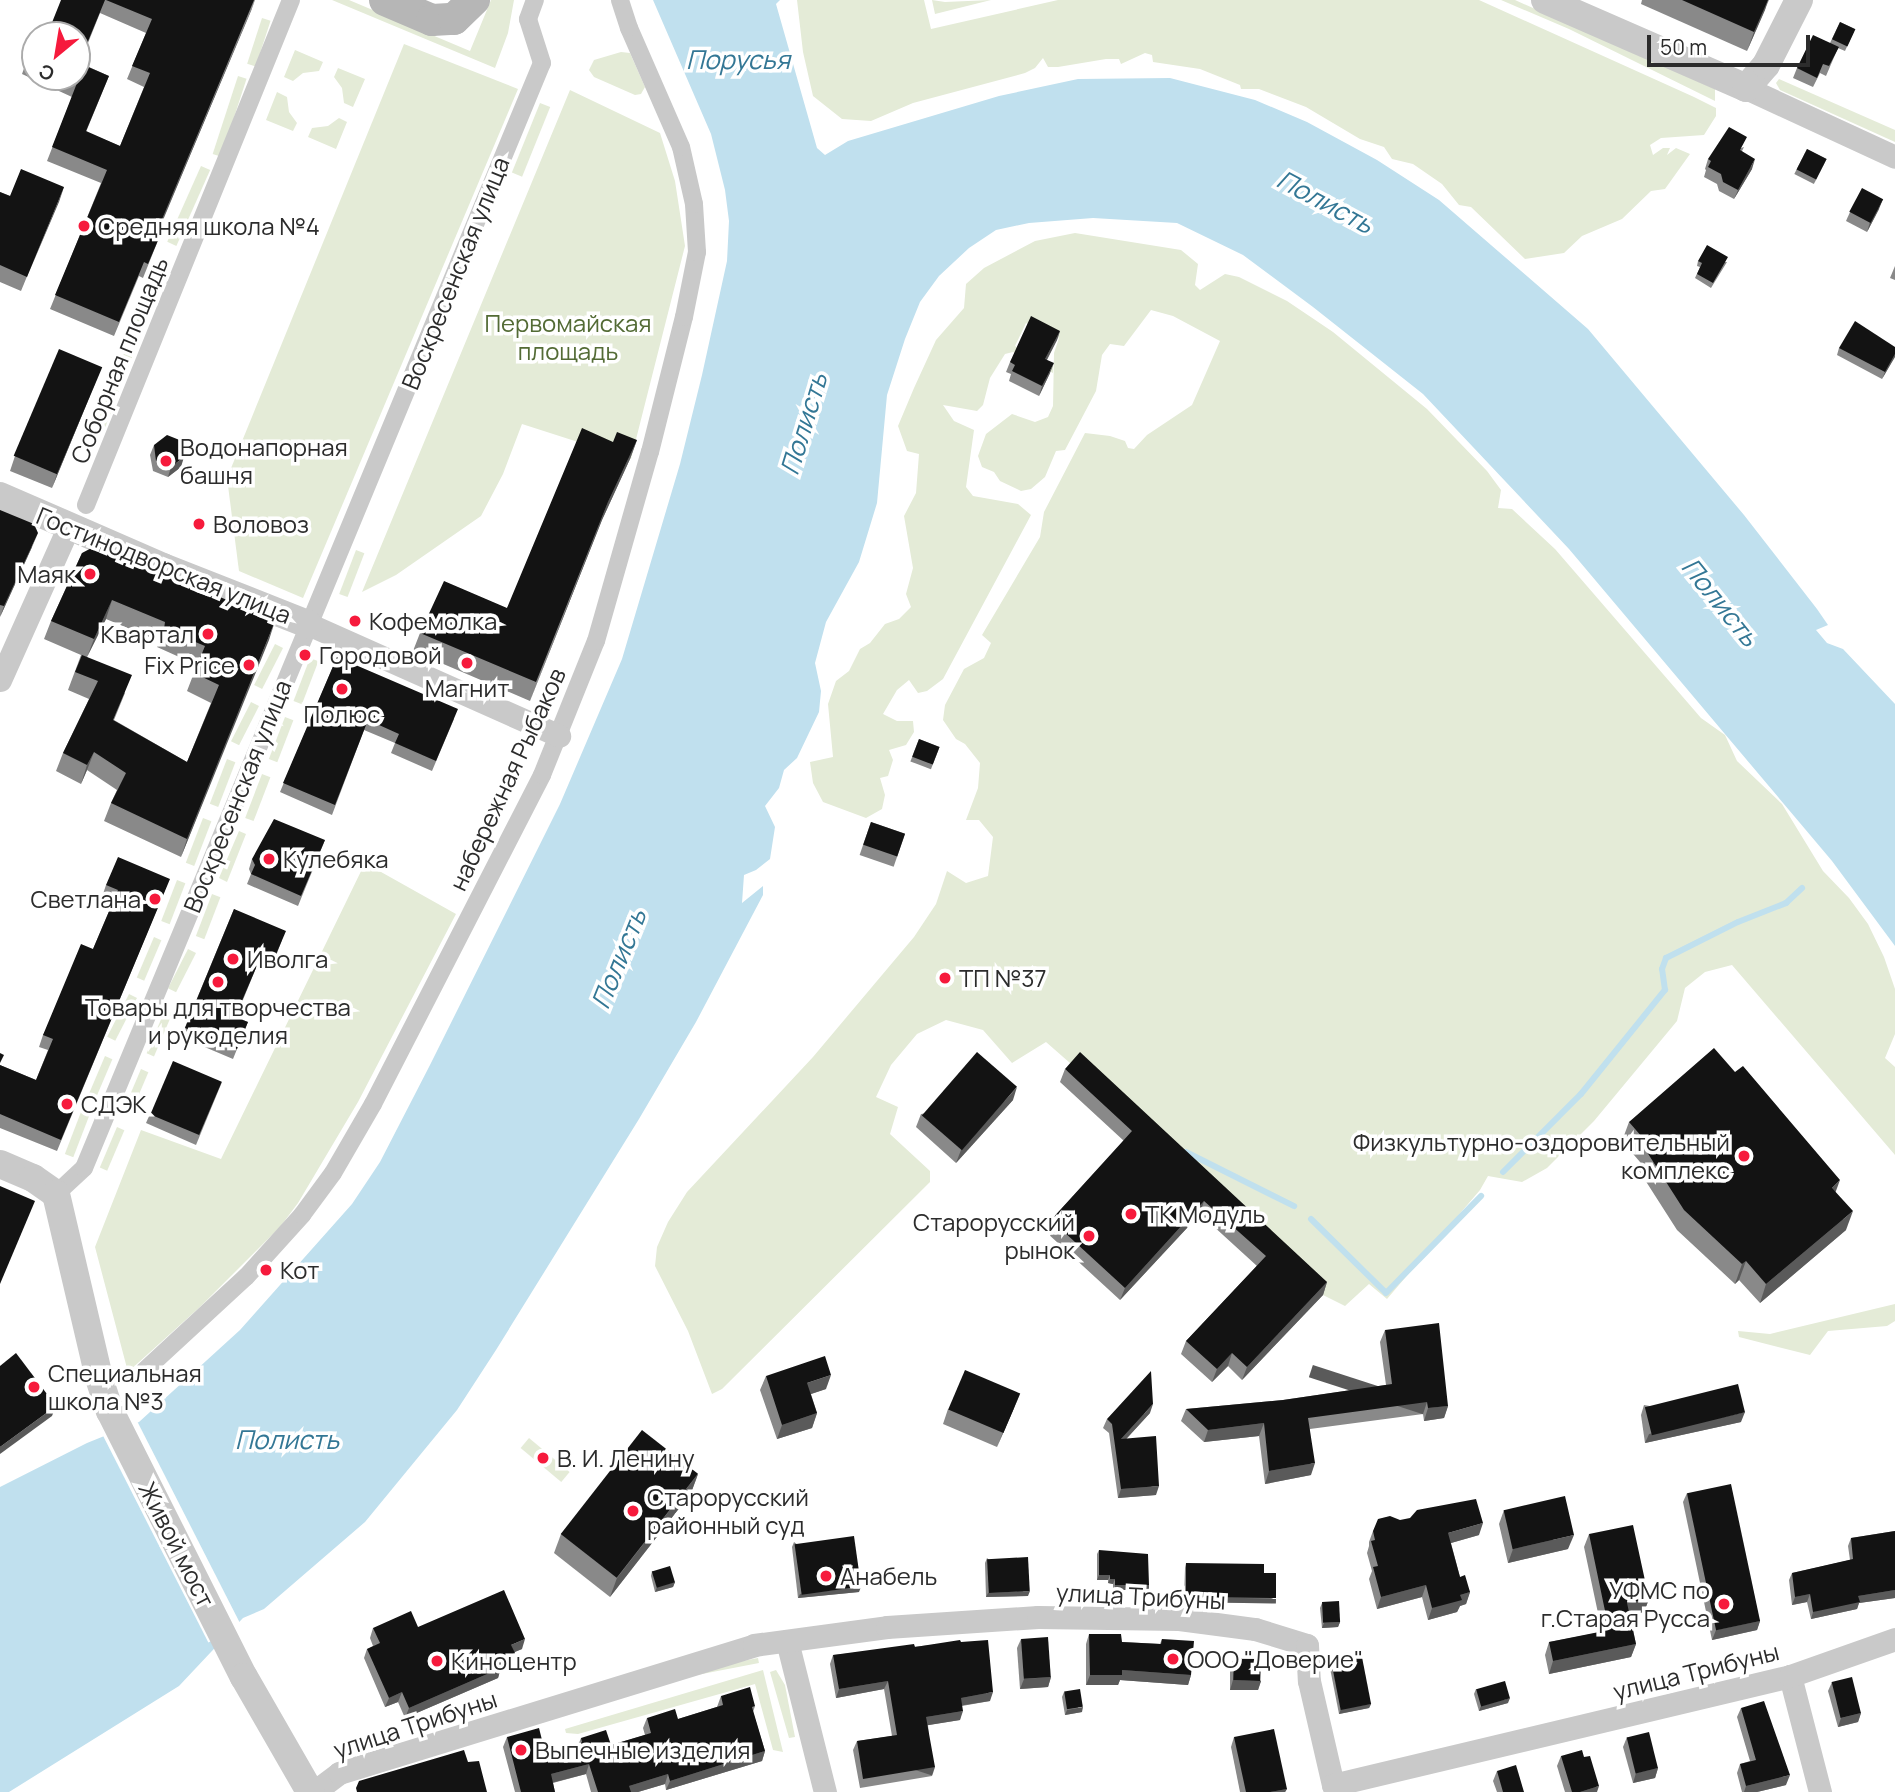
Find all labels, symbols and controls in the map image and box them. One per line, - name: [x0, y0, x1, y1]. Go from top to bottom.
- north arrow: [21, 21, 91, 91]
- scale bar: [1650, 21, 1813, 65]
- text: 50 m: [1660, 33, 1707, 61]
- water label: Порусья: [686, 44, 790, 76]
- text: С: [34, 58, 59, 87]
- street label: Воскресенская улица: [395, 153, 515, 393]
- water label: Полисть: [1272, 164, 1378, 240]
- place label: Средняя школа №4: [98, 212, 320, 240]
- marker: Средняя школа №4: [76, 218, 92, 234]
- street label: Соборная площадь: [64, 253, 174, 467]
- park label: Первомайская площадь: [484, 309, 652, 365]
- water label: Полисть: [774, 370, 834, 478]
- place label: Водонапорная башня: [180, 433, 348, 489]
- marker: Водонапорная башня: [158, 453, 174, 469]
- street label: Гостинодворская улица: [32, 501, 296, 629]
- place label: Воловоз: [213, 510, 309, 538]
- marker: Воловоз: [191, 516, 207, 532]
- water label: Полисть: [1675, 552, 1765, 652]
- place label: Маяк: [17, 560, 76, 588]
- marker: Маяк: [82, 566, 98, 582]
- place label: Кофемолка: [369, 607, 497, 635]
- marker: Кофемолка: [347, 613, 363, 629]
- place label: Квартал: [101, 620, 194, 648]
- marker: Квартал: [200, 626, 216, 642]
- place label: Городовой: [319, 641, 442, 669]
- marker: Городовой: [297, 647, 313, 663]
- place label: Fix Price: [144, 651, 235, 679]
- marker: Магнит: [459, 655, 475, 671]
- marker: Fix Price: [241, 657, 257, 673]
- street label: набережная Рыбаков: [443, 663, 571, 895]
- place label: Магнит: [425, 674, 509, 702]
- street label: Воскресенская улица: [177, 676, 297, 916]
- marker: Полюс: [334, 681, 350, 697]
- place label: Полюс: [304, 700, 380, 728]
- place label: Кулебяка: [283, 845, 389, 873]
- marker: Кулебяка: [261, 851, 277, 867]
- place label: Светлана: [31, 885, 141, 913]
- marker: Светлана: [147, 891, 163, 907]
- water label: Полисть: [585, 905, 653, 1013]
- place label: Иволга: [247, 945, 328, 973]
- marker: Иволга: [225, 951, 241, 967]
- place label: ТП №37: [959, 964, 1047, 992]
- marker: ТП №37: [937, 970, 953, 986]
- marker: Товары для творчества и рукоделия: [210, 974, 226, 990]
- place label: Товары для творчества и рукоделия: [85, 993, 351, 1049]
- place label: СДЭК: [81, 1090, 147, 1118]
- marker: СДЭК: [59, 1096, 75, 1112]
- place label: Физкультурно-оздоровительный комплекс: [1353, 1128, 1730, 1184]
- marker: Физкультурно-оздоровительный комплекс: [1736, 1148, 1752, 1164]
- place label: ТК Модуль: [1145, 1200, 1266, 1228]
- marker: ТК Модуль: [1123, 1206, 1139, 1222]
- place label: Старорусский рынок: [913, 1208, 1075, 1264]
- marker: Старорусский рынок: [1081, 1228, 1097, 1244]
- place label: Кот: [280, 1256, 319, 1284]
- marker: Кот: [258, 1262, 274, 1278]
- place label: Специальная школа №3: [48, 1359, 202, 1415]
- marker: Специальная школа №3: [26, 1379, 42, 1395]
- water label: Полисть: [235, 1424, 339, 1456]
- place label: В. И. Ленину: [557, 1444, 695, 1472]
- marker: В. И. Ленину: [535, 1450, 551, 1466]
- street label: Живой мост: [133, 1477, 221, 1611]
- place label: Старорусский районный суд: [647, 1483, 809, 1539]
- marker: Старорусский районный суд: [625, 1503, 641, 1519]
- place label: Анабель: [840, 1562, 937, 1590]
- marker: Анабель: [818, 1568, 834, 1584]
- place label: УФМС по г.Старая Русса: [1541, 1576, 1710, 1632]
- street label: улица Трибуны: [1055, 1577, 1227, 1615]
- marker: УФМС по г.Старая Русса: [1716, 1596, 1732, 1612]
- street label: улица Трибуны: [1610, 1636, 1782, 1706]
- place label: ООО "Доверие": [1187, 1645, 1363, 1673]
- place label: Киноцентр: [451, 1647, 577, 1675]
- marker: ООО "Доверие": [1165, 1651, 1181, 1667]
- marker: Киноцентр: [429, 1653, 445, 1669]
- street label: улица Трибуны: [330, 1684, 500, 1764]
- place label: Выпечные изделия: [535, 1736, 751, 1764]
- marker: Выпечные изделия: [513, 1742, 529, 1758]

